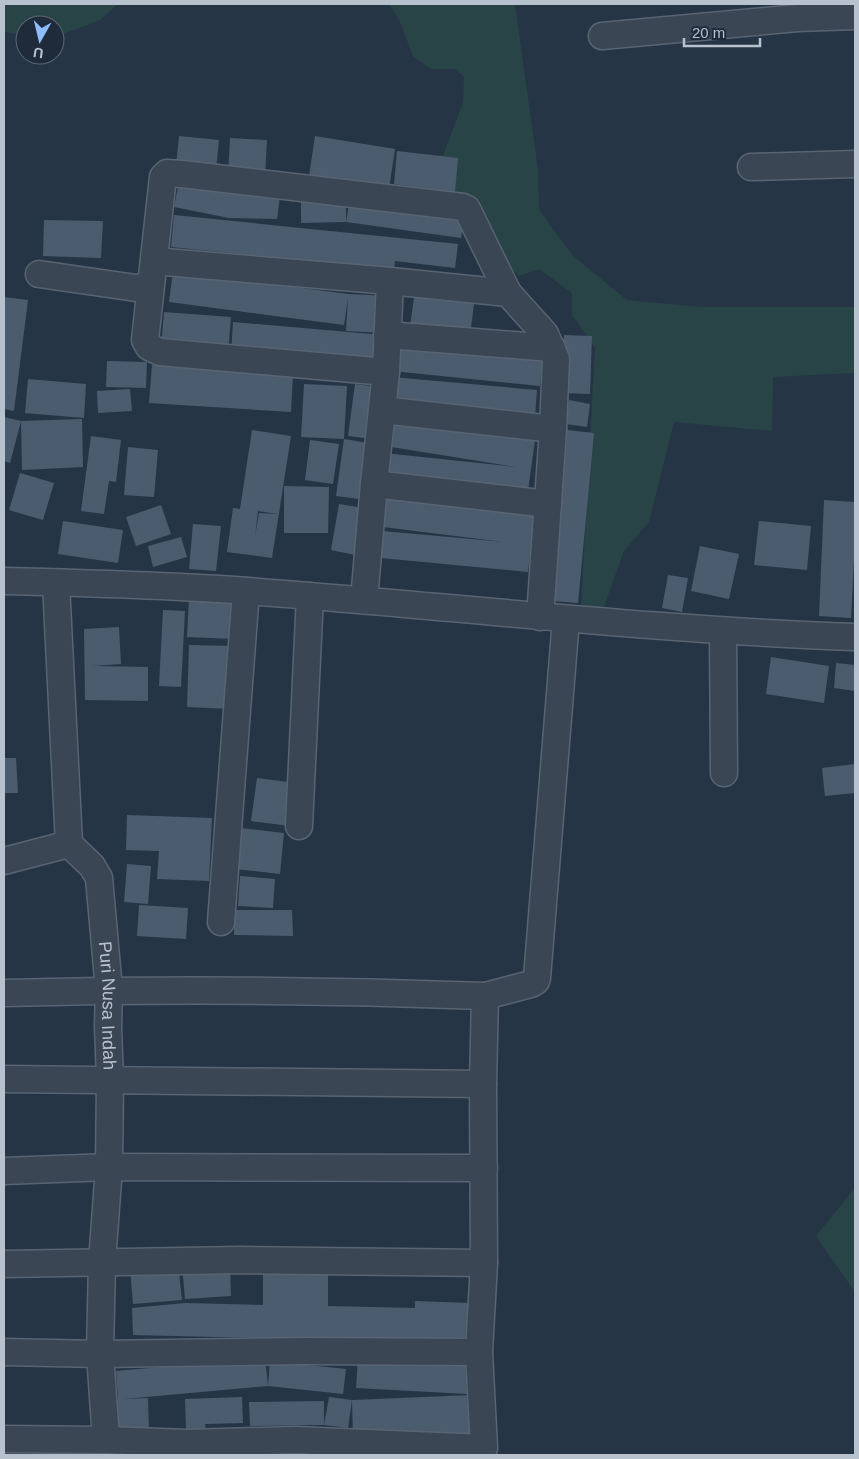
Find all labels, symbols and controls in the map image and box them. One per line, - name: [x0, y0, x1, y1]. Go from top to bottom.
- north arrow: [15, 15, 65, 65]
- scale bar: [684, 15, 760, 47]
- text: 20 m: [692, 24, 725, 41]
- text: U: [32, 44, 44, 62]
- street label: Puri Nusa Indah: [95, 940, 120, 1070]

